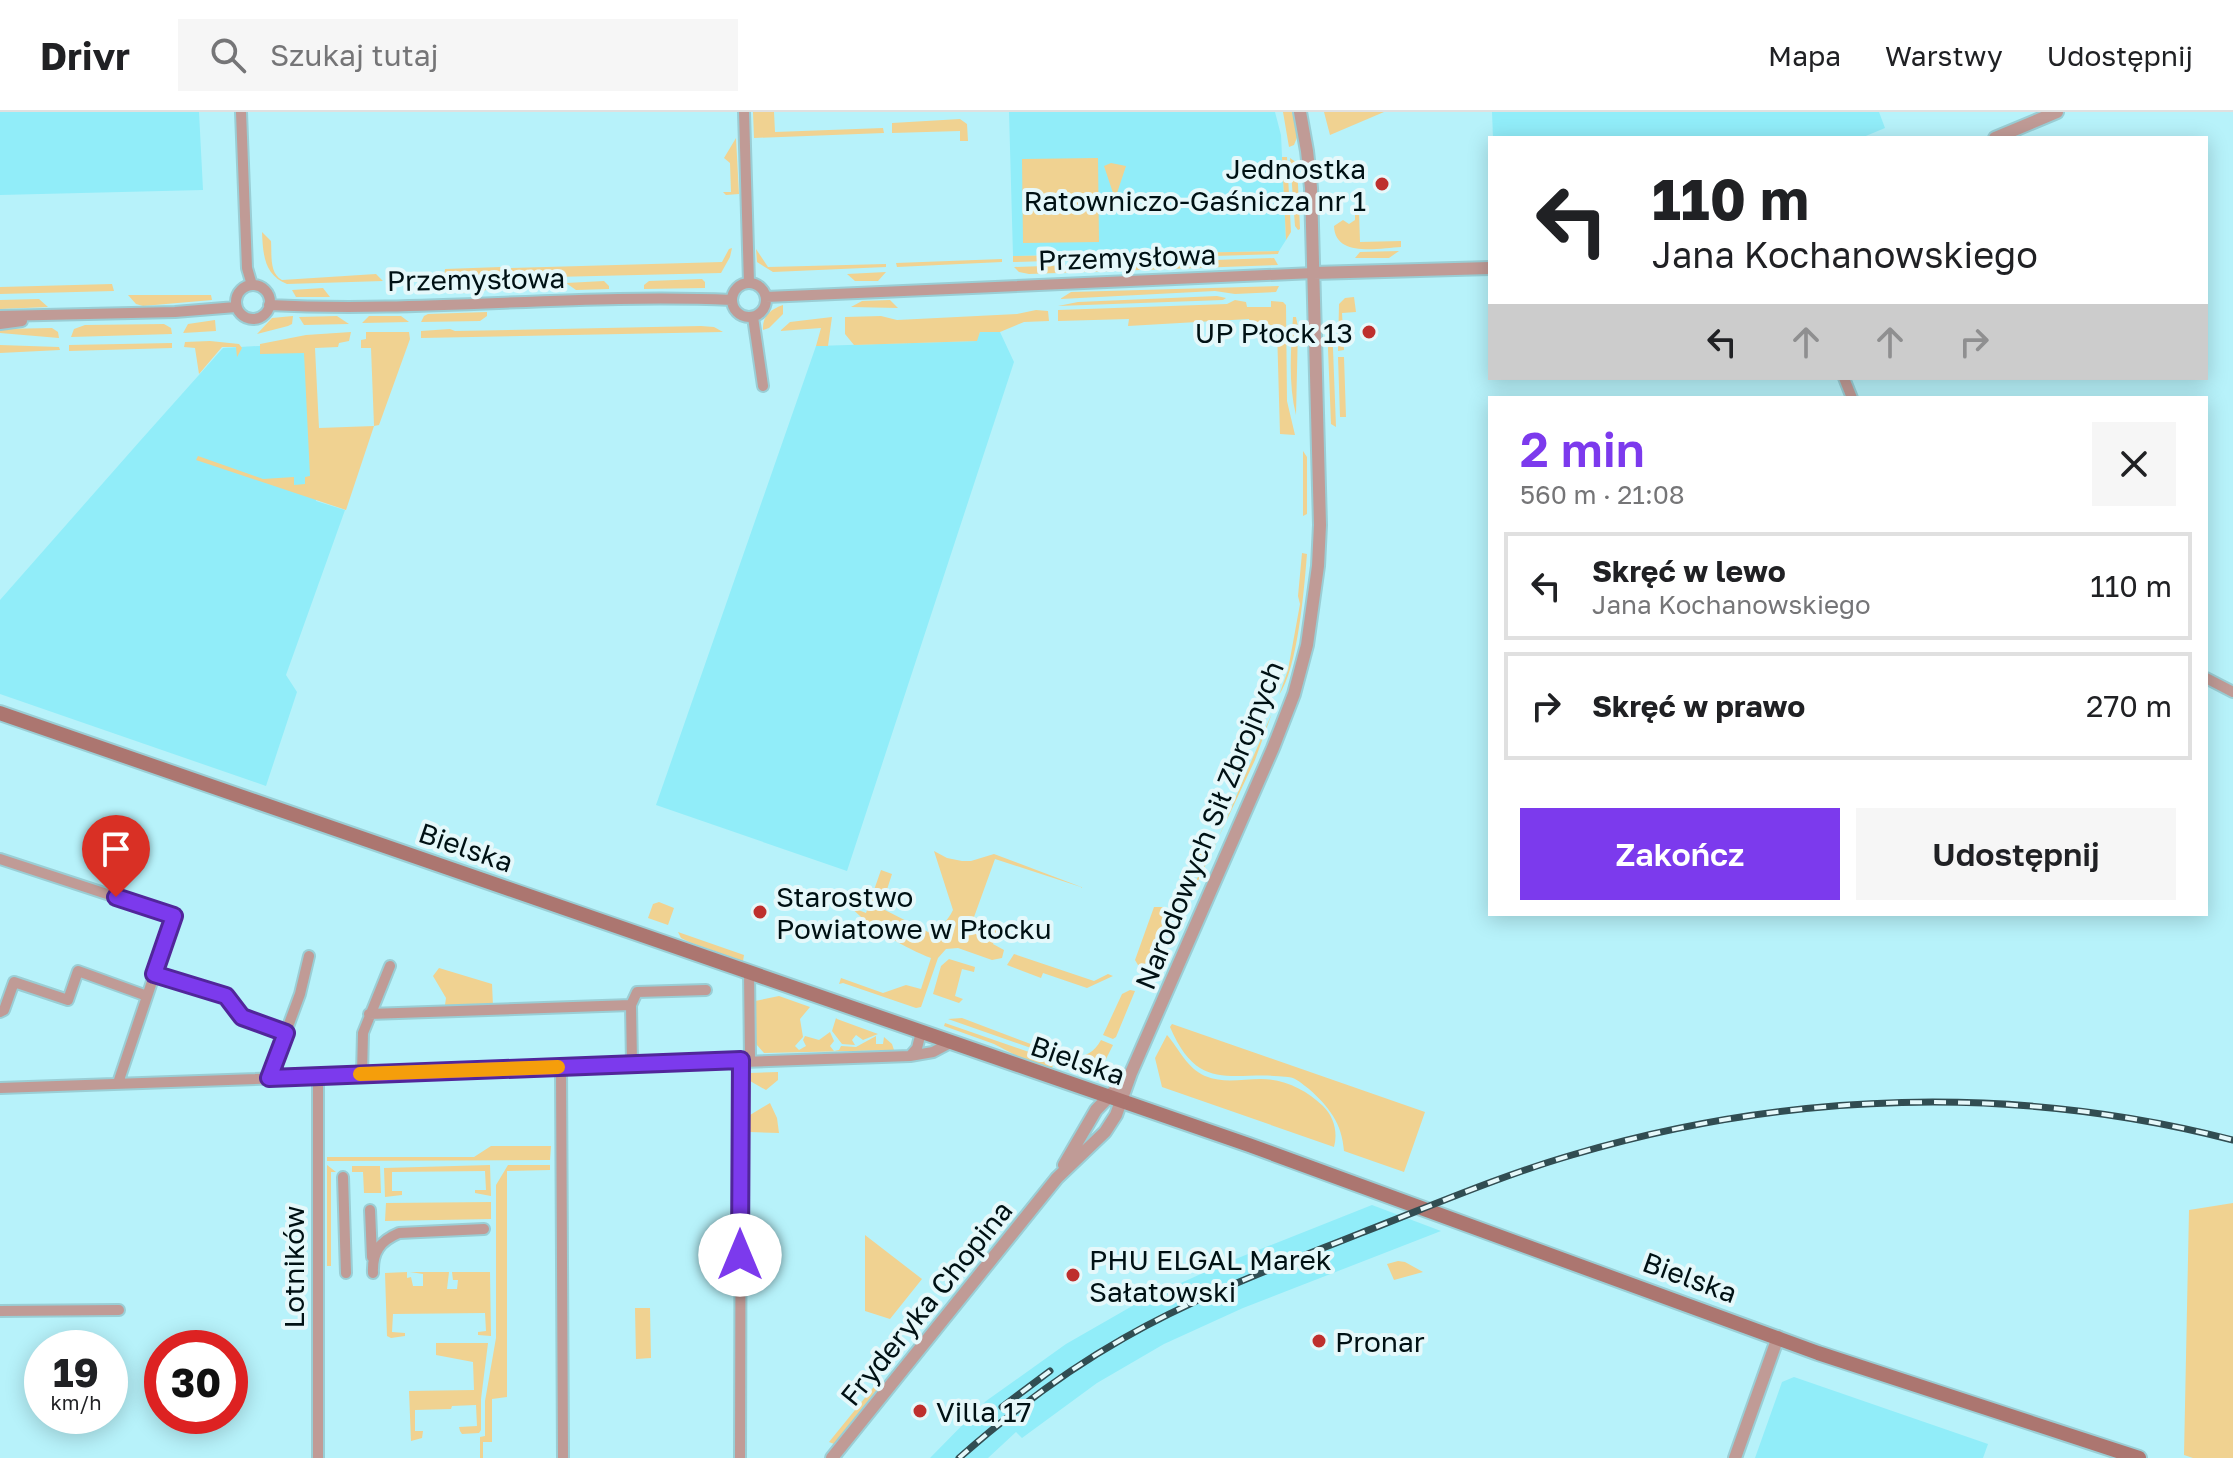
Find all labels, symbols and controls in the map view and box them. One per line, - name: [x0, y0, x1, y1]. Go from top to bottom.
- search box: [178, 19, 738, 91]
- text: Drivr: [40, 33, 130, 78]
- icon: search: [206, 33, 250, 77]
- text: Szukaj tutaj: [270, 37, 439, 73]
- text: Mapa: [1768, 39, 1841, 72]
- text: Warstwy: [1885, 39, 2003, 72]
- text: Udostępnij: [2047, 39, 2193, 72]
- place label: Jednostka Ratowniczo-Gaśnicza nr 1: [1023, 152, 1366, 217]
- text: 110 m: [1652, 165, 1809, 232]
- icon: left: [1520, 168, 1624, 272]
- marker: Jednostka Ratowniczo-Gaśnicza nr 1: [1373, 175, 1391, 193]
- text: Jana Kochanowskiego: [1652, 233, 2038, 276]
- street label: Przemysłowa: [1037, 237, 1217, 277]
- street label: Przemysłowa: [386, 261, 566, 297]
- place label: UP Płock 13: [1195, 316, 1353, 349]
- icon: left: [1700, 320, 1744, 364]
- icon: ahead: [1784, 320, 1828, 364]
- icon: ahead: [1868, 320, 1912, 364]
- icon: right: [1952, 320, 1996, 364]
- marker: UP Płock 13: [1360, 323, 1378, 341]
- text: 2 min: [1520, 420, 1645, 478]
- button: close: [2092, 422, 2176, 506]
- text: 560 m · 21:08: [1520, 479, 1685, 510]
- text: Skręć w lewo: [1592, 553, 1786, 589]
- icon: left: [1524, 564, 1568, 608]
- text: 110 m: [2090, 568, 2172, 604]
- text: Jana Kochanowskiego: [1592, 589, 1871, 620]
- street label: Narodowych Sił Zbrojnych: [1128, 656, 1290, 994]
- icon: right: [1524, 684, 1568, 728]
- text: Skręć w prawo: [1592, 688, 1805, 724]
- text: 270 m: [2086, 688, 2172, 724]
- button: Zakończ: [1520, 808, 1840, 900]
- button: Udostępnij: [1856, 808, 2176, 900]
- pin: [82, 815, 150, 897]
- street label: Bielska: [414, 815, 518, 879]
- icon: arrive: [94, 827, 138, 871]
- place label: Starostwo Powiatowe w Płocku: [776, 880, 1052, 945]
- marker: Starostwo Powiatowe w Płocku: [751, 903, 769, 921]
- street label: Bielska: [1026, 1028, 1130, 1092]
- street label: Fryderyka Chopina: [833, 1194, 1019, 1412]
- street label: Lotników: [277, 1206, 310, 1328]
- position arrow: [698, 1213, 782, 1297]
- place label: PHU ELGAL Marek Sałatowski: [1089, 1243, 1332, 1308]
- street label: Bielska: [1638, 1245, 1742, 1309]
- marker: PHU ELGAL Marek Sałatowski: [1064, 1266, 1082, 1284]
- place label: Pronar: [1335, 1325, 1425, 1358]
- speed limit sign: 30: [144, 1330, 248, 1434]
- marker: Pronar: [1310, 1332, 1328, 1350]
- text: 19: [53, 1348, 99, 1396]
- text: km/h: [51, 1390, 101, 1414]
- place label: Villa 17: [936, 1395, 1031, 1428]
- marker: Villa 17: [911, 1402, 929, 1420]

